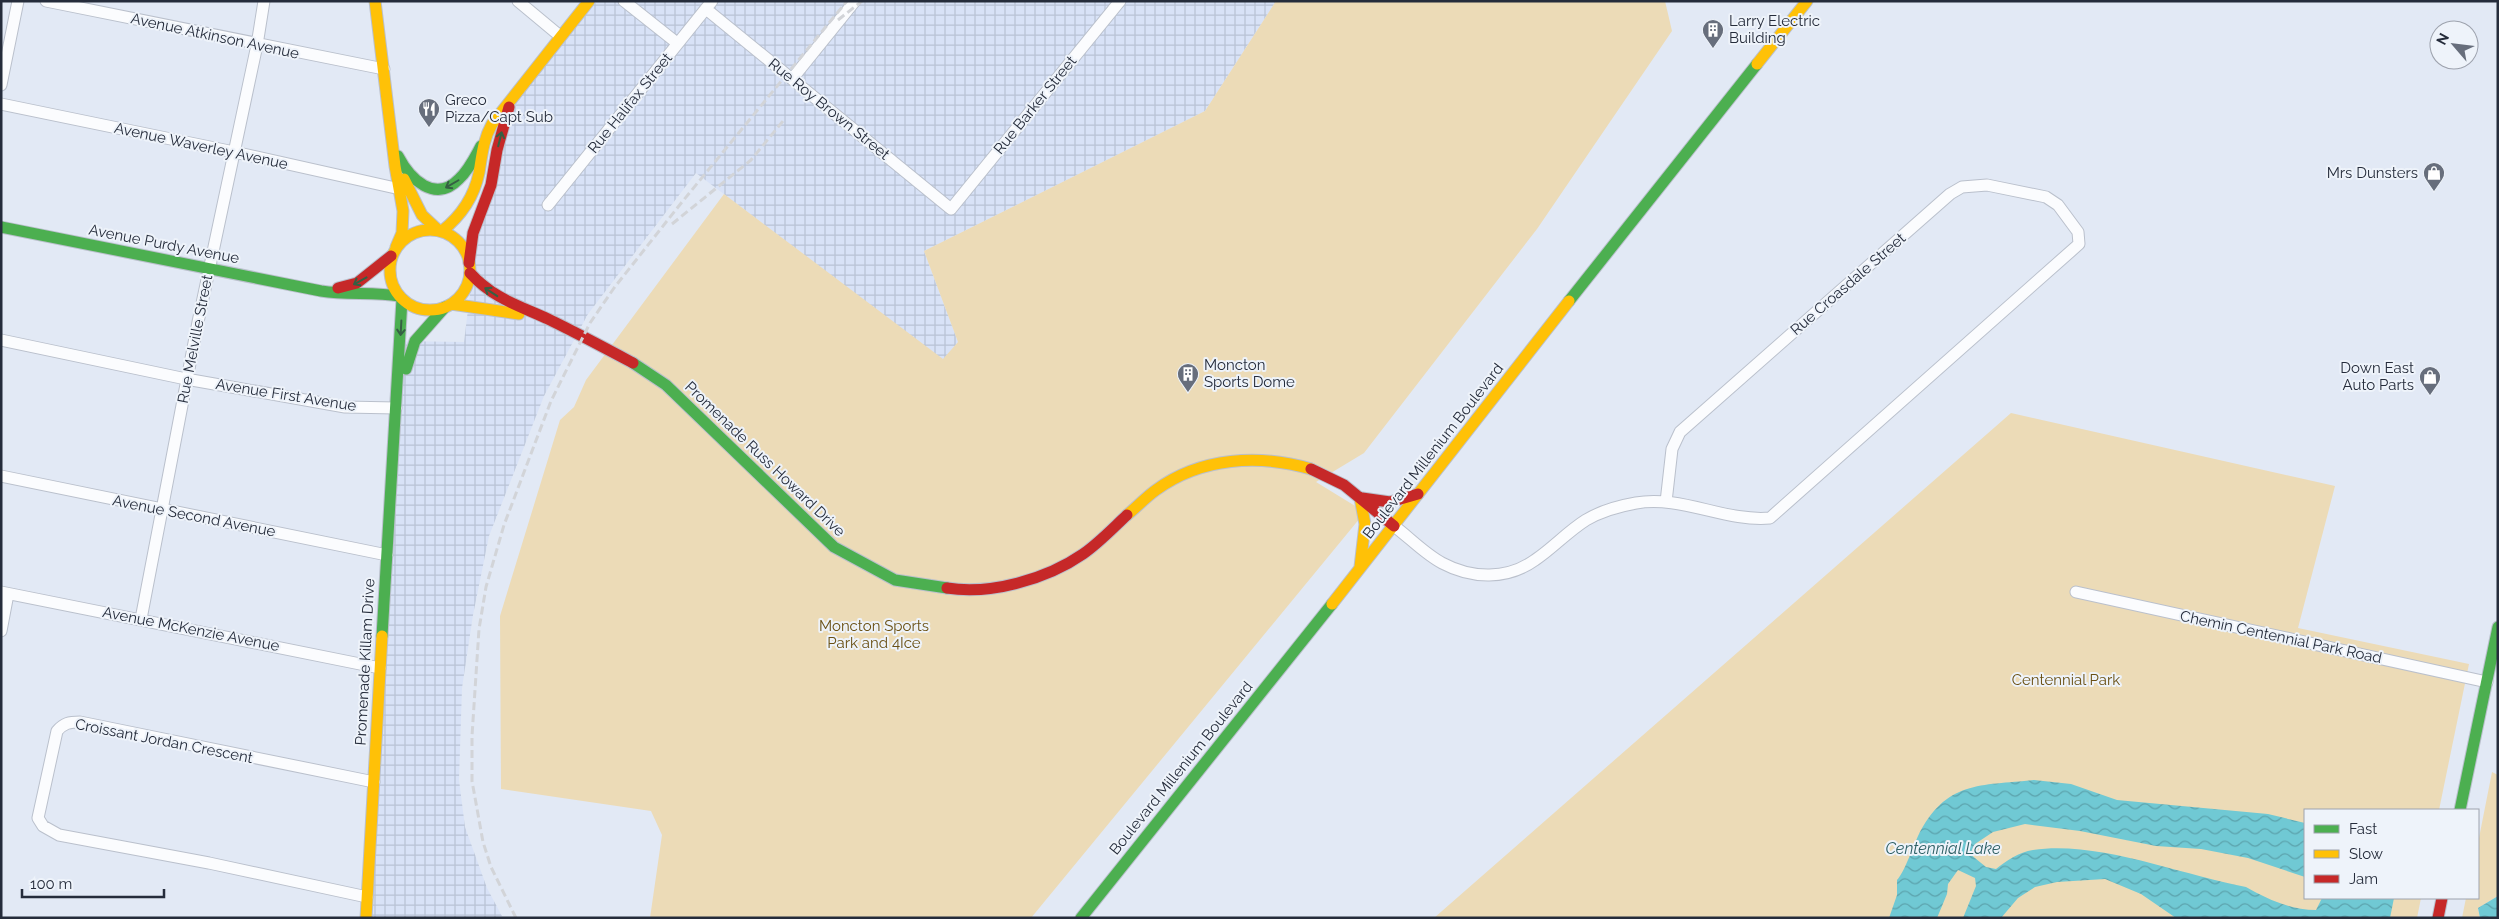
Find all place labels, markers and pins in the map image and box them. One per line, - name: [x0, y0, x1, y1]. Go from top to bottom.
- place label: Larry Electric Building: [1729, 12, 1820, 47]
- building icon: Larry Electric Building: [1701, 18, 1725, 49]
- place label: Greco Pizza/Capt Sub: [445, 91, 553, 126]
- restaurant icon: Greco Pizza/Capt Sub: [417, 97, 441, 128]
- shop icon: Mrs Dunsters: [2422, 161, 2446, 192]
- place label: Mrs Dunsters: [2327, 164, 2418, 182]
- place label: Moncton Sports Dome: [1204, 356, 1295, 391]
- place label: Down East Auto Parts: [2340, 359, 2414, 394]
- building icon: Moncton Sports Dome: [1176, 362, 1200, 393]
- shop icon: Down East Auto Parts: [2418, 365, 2442, 396]

